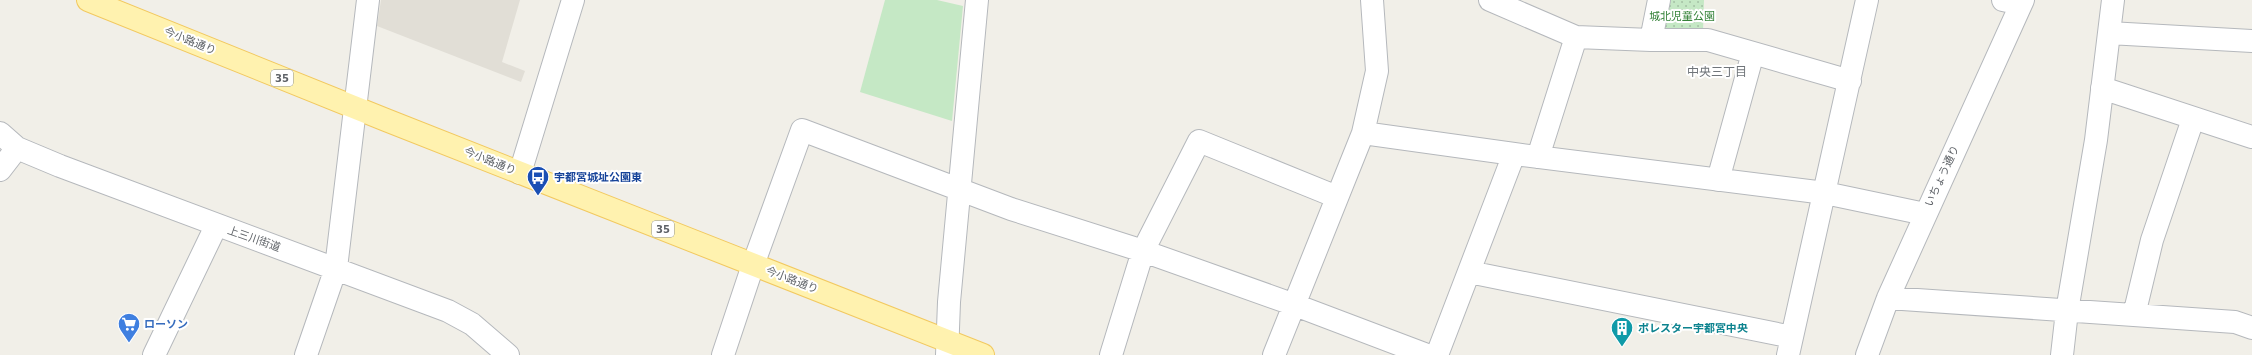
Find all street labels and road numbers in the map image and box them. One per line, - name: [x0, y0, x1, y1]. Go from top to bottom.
- street label: 今小路通り: [162, 25, 218, 57]
- road number: 35: [271, 70, 293, 86]
- street label: いちょう通り: [1922, 143, 1962, 209]
- street label: 今小路通り: [462, 145, 518, 177]
- road number: 35: [652, 221, 674, 237]
- street label: 上三川街道: [226, 224, 282, 254]
- street label: 今小路通り: [764, 264, 820, 296]

